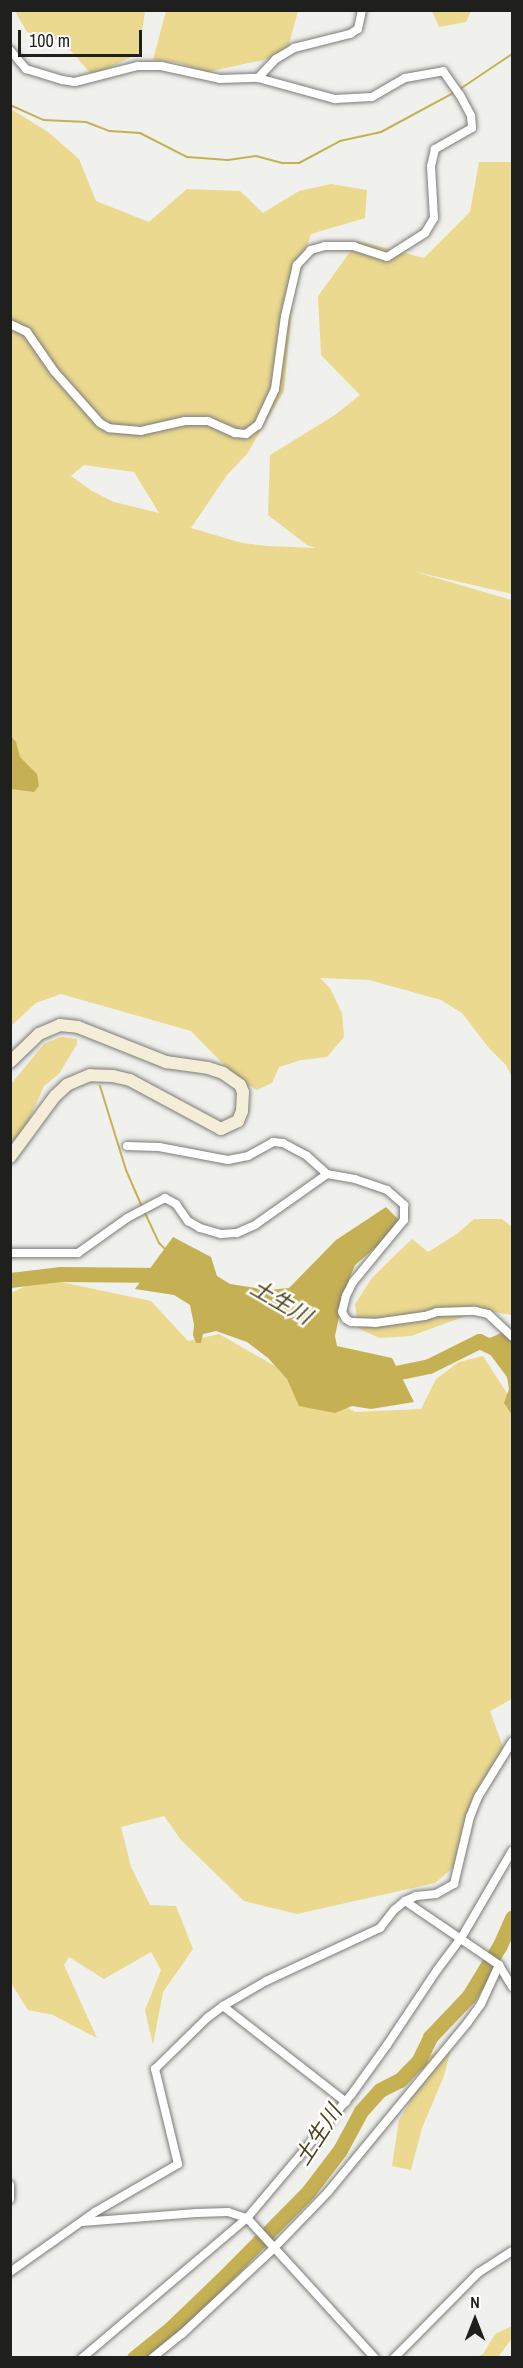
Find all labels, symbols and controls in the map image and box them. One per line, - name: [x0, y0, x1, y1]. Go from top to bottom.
- scale bar: [21, 18, 146, 56]
- text: 100 m: [29, 28, 70, 53]
- water label: 土生川: [246, 1274, 316, 1330]
- water label: 土生川: [289, 2100, 347, 2170]
- north arrow: [445, 2290, 505, 2350]
- text: N: [470, 2291, 480, 2313]

